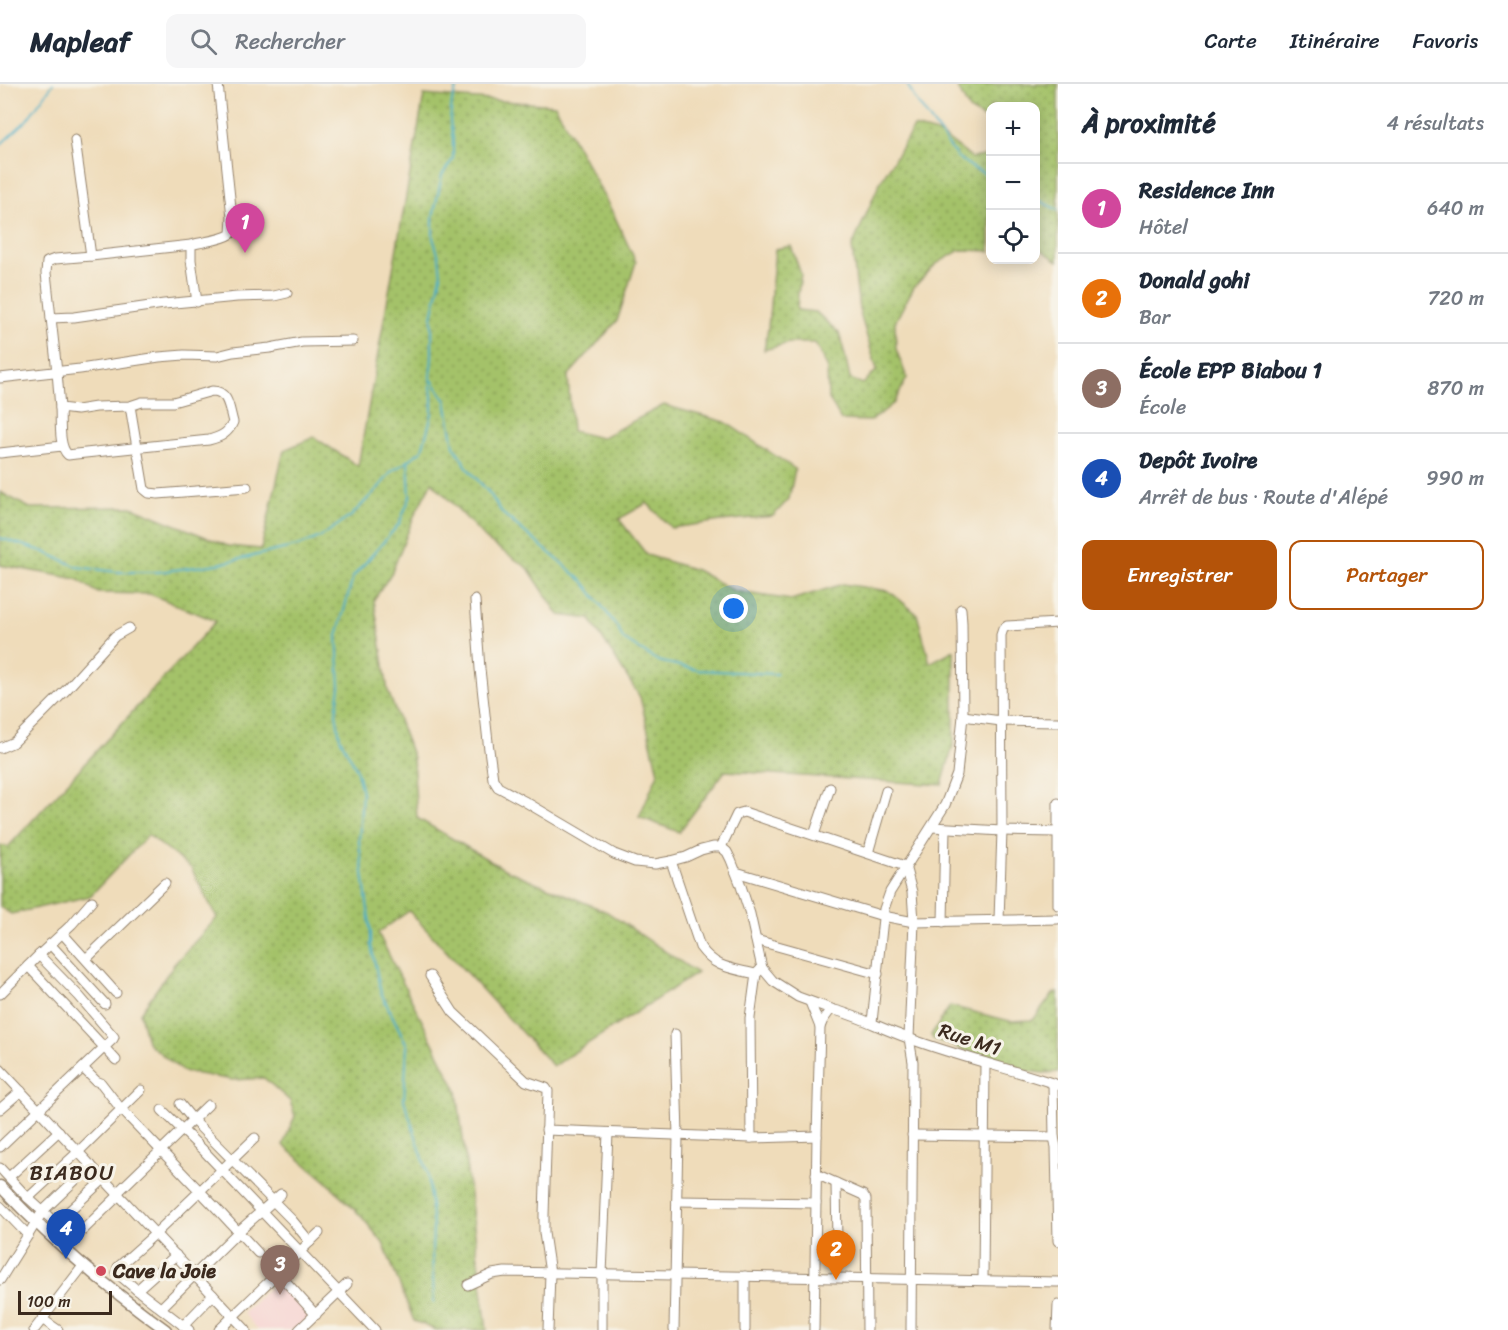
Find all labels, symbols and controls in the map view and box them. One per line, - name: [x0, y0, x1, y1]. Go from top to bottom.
- search box: [166, 14, 586, 68]
- text: Mapleaf: [30, 17, 130, 66]
- text: Rechercher: [235, 22, 345, 61]
- text: Carte: [1205, 22, 1257, 60]
- text: Itinéraire: [1290, 22, 1380, 60]
- text: Favoris: [1413, 22, 1478, 60]
- icon: search: [187, 25, 220, 58]
- text: À proximité: [1082, 100, 1216, 146]
- map controls: [986, 102, 1040, 264]
- button: +: [986, 102, 1040, 156]
- text: 4 résultats: [1386, 106, 1484, 141]
- button: −: [986, 156, 1040, 210]
- text: Residence Inn: [1139, 171, 1275, 210]
- text: 1: [1097, 191, 1106, 226]
- text: 640 m: [1427, 191, 1484, 226]
- pin: 1: [226, 204, 264, 253]
- button: locate: [986, 210, 1040, 264]
- text: Hôtel: [1139, 210, 1188, 245]
- text: Donald gohi: [1139, 261, 1249, 300]
- text: 2: [1096, 281, 1107, 316]
- text: 720 m: [1428, 281, 1484, 316]
- text: Bar: [1139, 300, 1170, 335]
- text: École EPP Biabou 1: [1139, 351, 1322, 390]
- text: 3: [1096, 371, 1107, 406]
- text: 870 m: [1427, 371, 1484, 406]
- text: École: [1139, 390, 1186, 425]
- text: Depôt Ivoire: [1139, 441, 1257, 480]
- text: 4: [1095, 461, 1108, 496]
- text: 990 m: [1426, 461, 1484, 496]
- text: Arrêt de bus · Route d'Alépé: [1139, 480, 1388, 515]
- button: Enregistrer: [1082, 540, 1277, 610]
- button: Partager: [1289, 540, 1484, 610]
- your location: [719, 594, 748, 623]
- street label: Rue M1: [934, 1013, 1006, 1066]
- district label: BIABOU: [29, 1154, 115, 1192]
- pin: 4: [46, 1210, 86, 1259]
- pin: 2: [816, 1230, 856, 1280]
- pin: 3: [260, 1246, 300, 1295]
- place label: Cave la Joie: [112, 1254, 216, 1289]
- marker: Cave la Joie: [94, 1264, 108, 1278]
- text: 100 m: [27, 1287, 71, 1316]
- scale bar: [18, 1288, 112, 1316]

